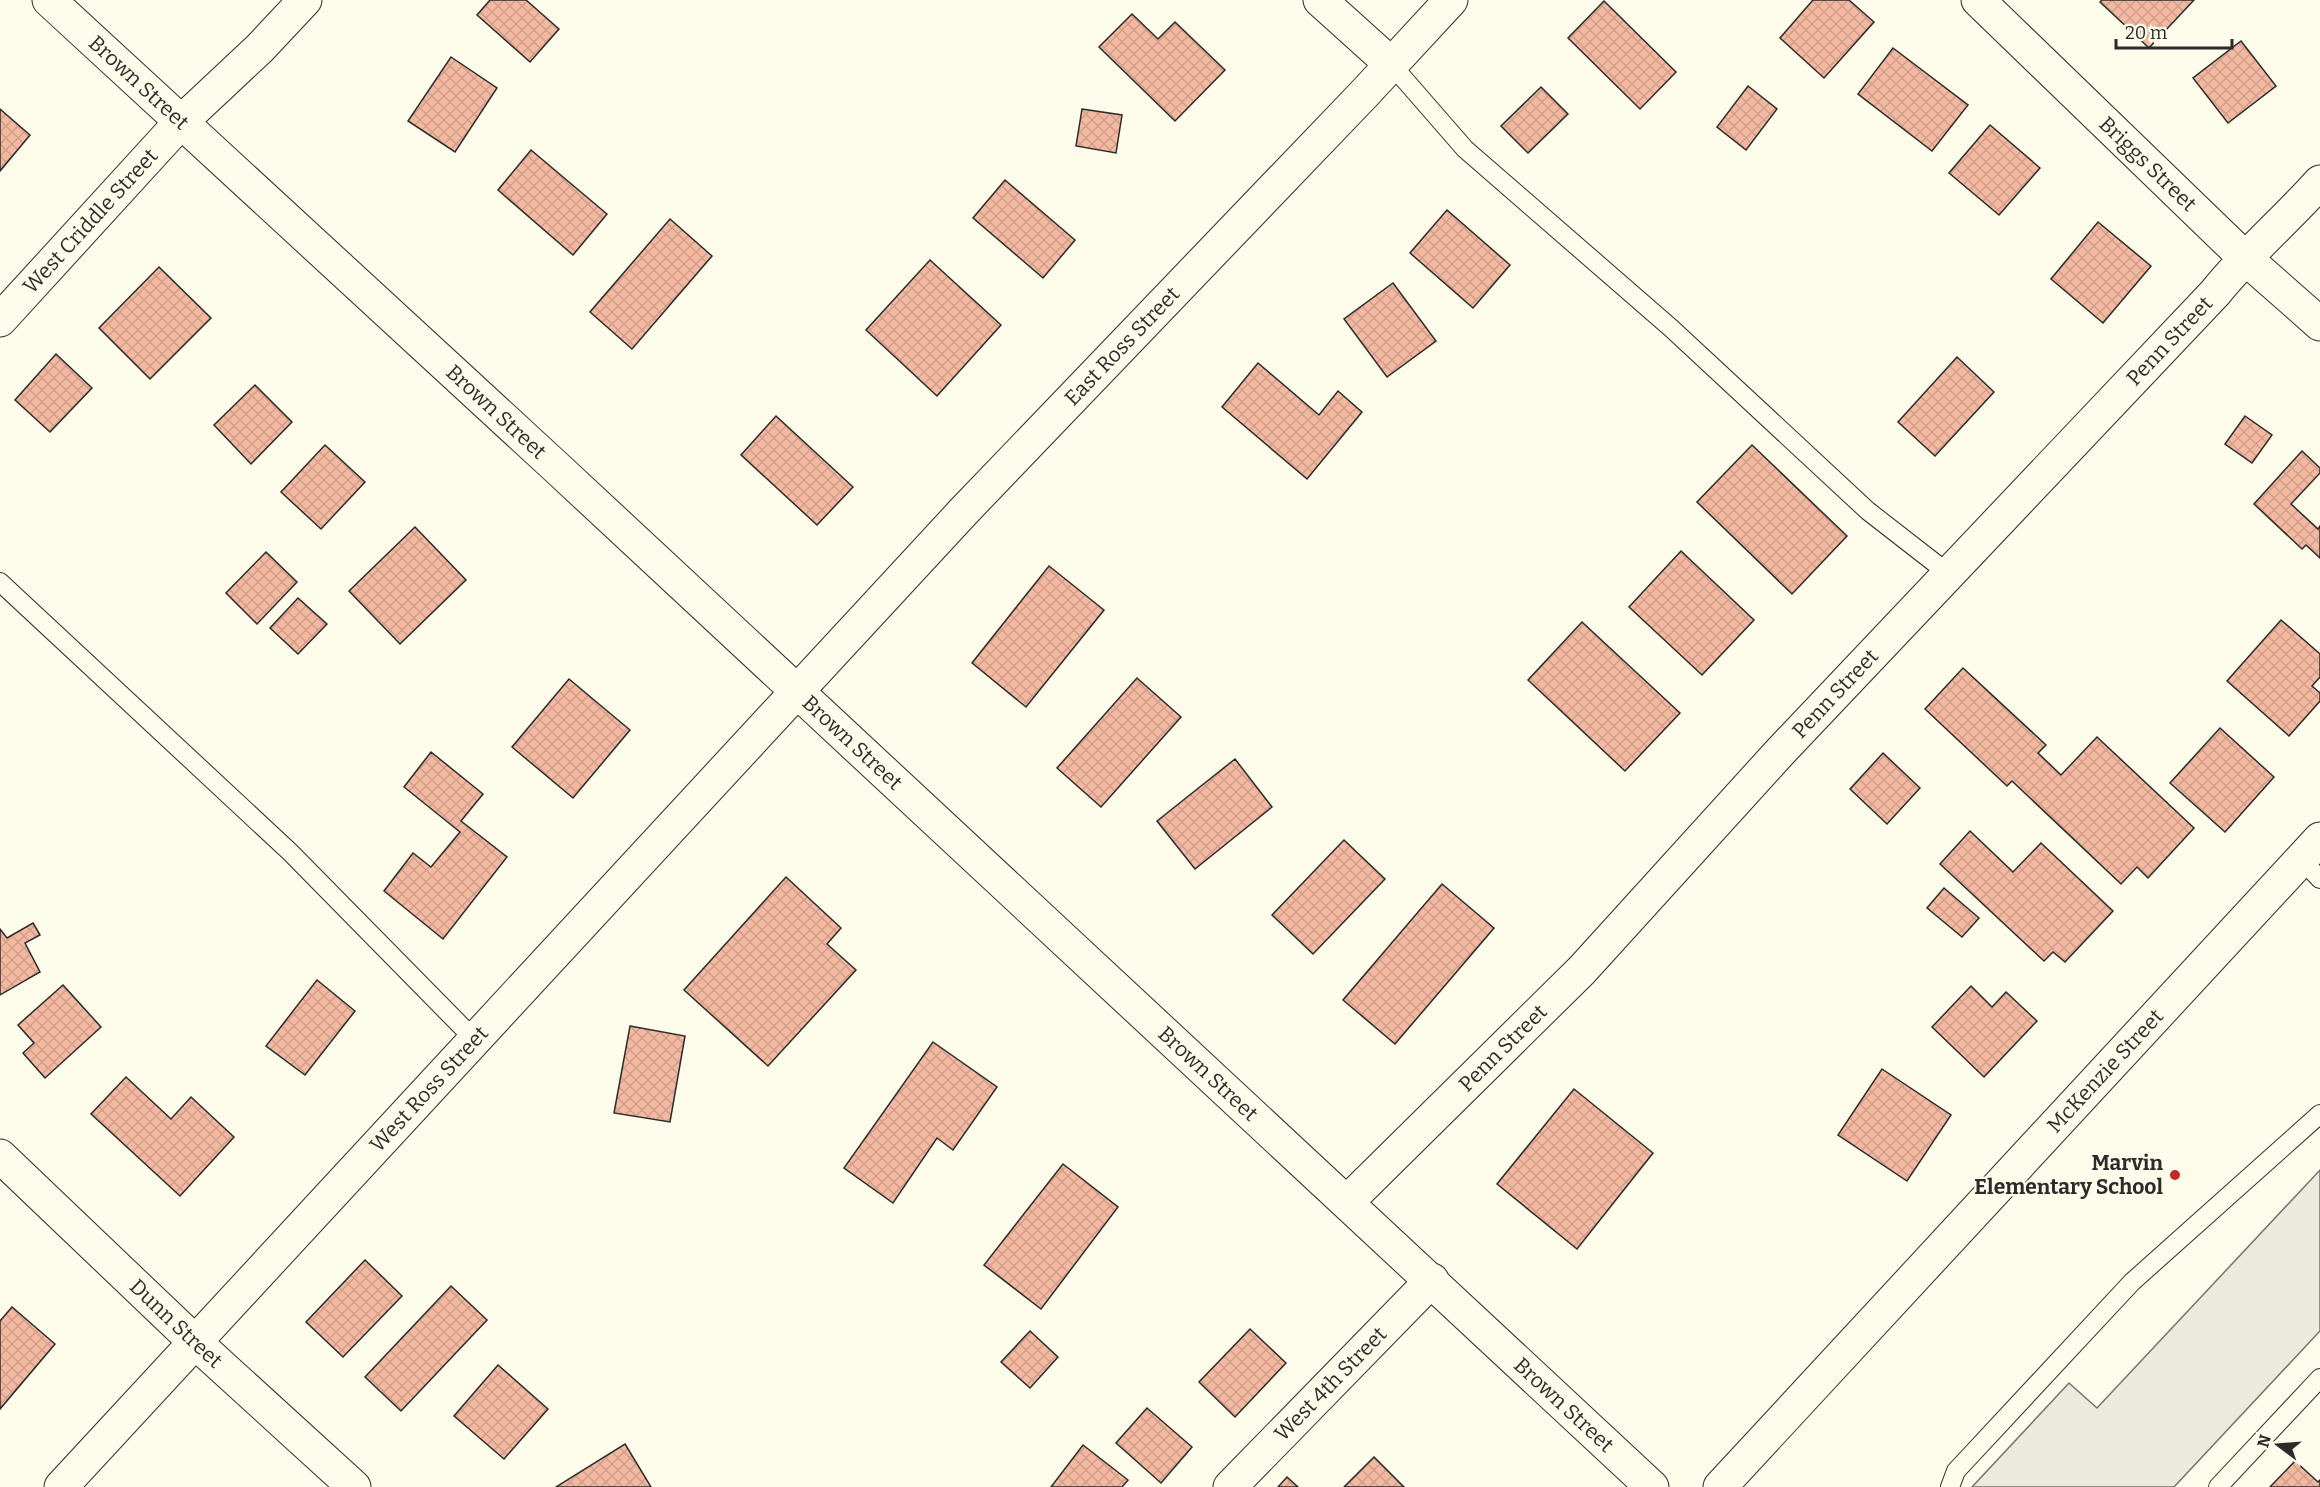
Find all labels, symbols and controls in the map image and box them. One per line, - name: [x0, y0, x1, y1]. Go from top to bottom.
- scale bar: [2116, 12, 2232, 50]
- text: 20 m: [2125, 22, 2167, 44]
- street label: Brown Street: [83, 30, 195, 136]
- street label: Briggs Street: [2094, 111, 2202, 217]
- street label: West Criddle Street: [18, 143, 164, 299]
- street label: East Ross Street: [1059, 281, 1185, 411]
- street label: Penn Street: [2121, 290, 2218, 391]
- street label: Brown Street: [441, 359, 552, 465]
- street label: Penn Street: [1787, 643, 1884, 744]
- street label: Brown Street: [797, 690, 908, 796]
- street label: Penn Street: [1453, 999, 1553, 1097]
- street label: McKenzie Street: [2042, 1003, 2169, 1138]
- street label: West Ross Street: [364, 1020, 494, 1158]
- street label: Brown Street: [1153, 1021, 1264, 1127]
- place label: Marvin Elementary School: [1974, 1150, 2163, 1200]
- marker: Marvin Elementary School: [2168, 1168, 2182, 1182]
- street label: Dunn Street: [124, 1274, 228, 1374]
- street label: West 4th Street: [1269, 1321, 1392, 1447]
- street label: Brown Street: [1508, 1352, 1619, 1458]
- north arrow: [2248, 1415, 2308, 1475]
- text: N: [2253, 1432, 2275, 1450]

